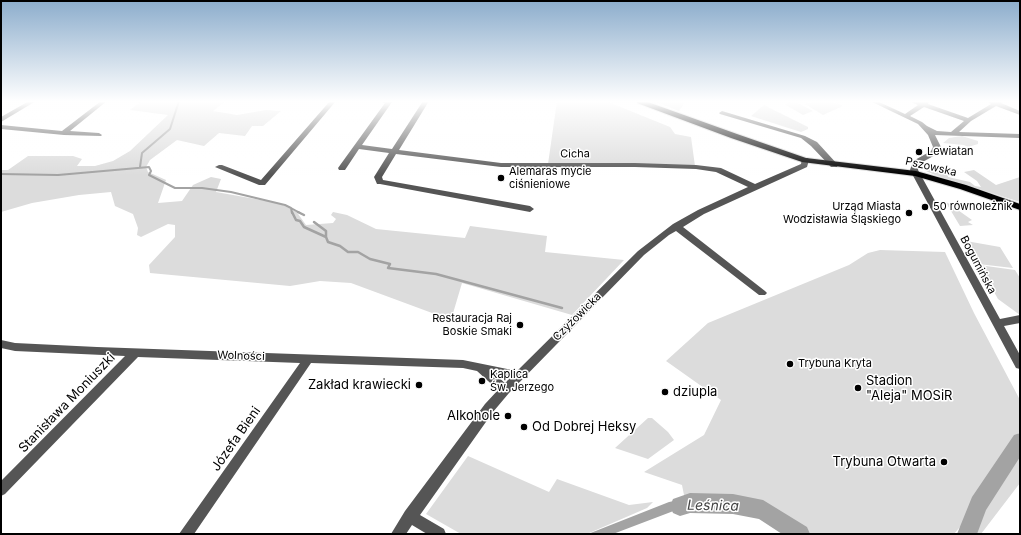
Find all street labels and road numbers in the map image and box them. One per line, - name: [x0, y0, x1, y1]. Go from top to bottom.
- street label: Cicha: [560, 147, 590, 161]
- street label: Pszowska: [904, 155, 958, 179]
- street label: Bogumińska: [957, 234, 999, 296]
- street label: Czyżowicka: [550, 290, 604, 344]
- street label: Wolności: [217, 349, 265, 363]
- street label: Stanisława Moniuszki: [16, 350, 118, 456]
- street label: Józefa Bieni: [208, 404, 264, 474]

